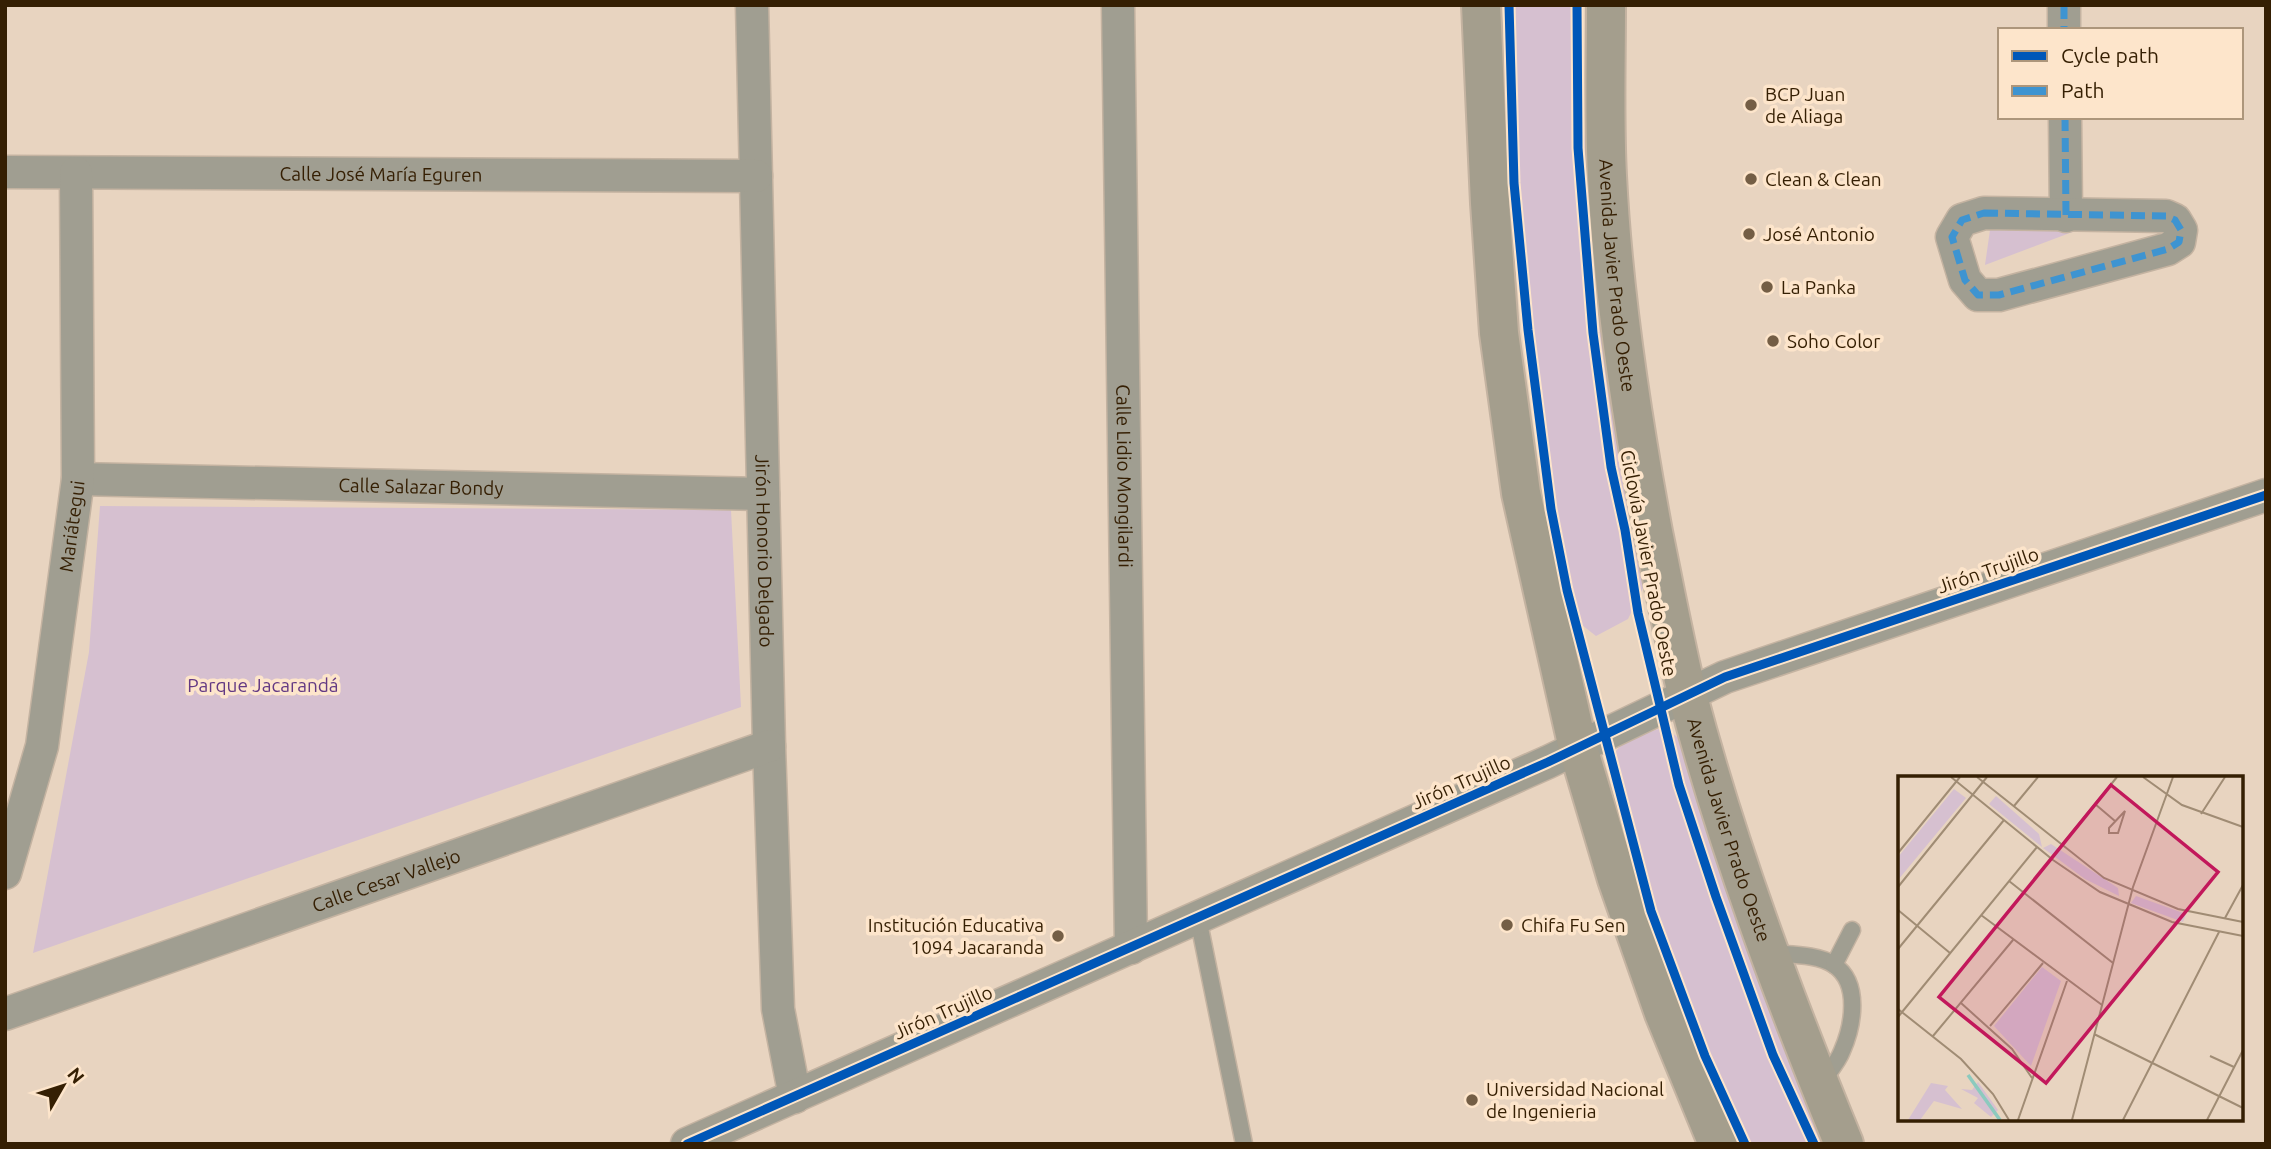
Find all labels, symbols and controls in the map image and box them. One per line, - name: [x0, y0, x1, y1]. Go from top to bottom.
- legend: [1998, 28, 2243, 119]
- text: Cycle path: [2061, 43, 2159, 67]
- text: Path: [2061, 78, 2104, 102]
- place label: BCP Juan de Aliaga: [1765, 83, 1845, 127]
- marker: BCP Juan de Aliaga: [1743, 97, 1759, 113]
- street label: Avenida Javier Prado Oeste: [1595, 158, 1640, 393]
- street label: Calle José María Eguren: [279, 162, 483, 186]
- place label: Clean & Clean: [1765, 168, 1882, 190]
- marker: Clean & Clean: [1743, 171, 1759, 187]
- place label: José Antonio: [1763, 223, 1875, 245]
- marker: José Antonio: [1741, 226, 1757, 242]
- place label: La Panka: [1781, 276, 1856, 298]
- marker: La Panka: [1759, 279, 1775, 295]
- place label: Soho Color: [1787, 330, 1880, 352]
- marker: Soho Color: [1765, 333, 1781, 349]
- street label: Calle Lidio Mongilardi: [1112, 384, 1137, 568]
- street label: Ciclovía Javier Prado Oeste: [1616, 448, 1682, 678]
- street label: Jirón Honorio Delgado: [751, 454, 778, 648]
- street label: Calle Salazar Bondy: [338, 474, 504, 499]
- street label: Mariátegui: [55, 479, 89, 573]
- street label: Jirón Trujillo: [1934, 542, 2042, 598]
- park label: Parque Jacarandá: [187, 674, 339, 696]
- street label: Avenida Javier Prado Oeste: [1683, 715, 1776, 945]
- street label: Jirón Trujillo: [1408, 750, 1514, 814]
- inset map: [1898, 776, 2243, 1121]
- street label: Calle Cesar Vallejo: [309, 844, 463, 916]
- place label: Institución Educativa 1094 Jacaranda: [868, 914, 1044, 958]
- place label: Chifa Fu Sen: [1521, 914, 1626, 936]
- marker: Chifa Fu Sen: [1499, 917, 1515, 933]
- marker: Institución Educativa 1094 Jacaranda: [1050, 928, 1066, 944]
- street label: Jirón Trujillo: [890, 980, 996, 1044]
- north arrow: [28, 1051, 98, 1121]
- text: N: [63, 1063, 89, 1088]
- place label: Universidad Nacional de Ingenieria: [1486, 1078, 1664, 1122]
- marker: Universidad Nacional de Ingenieria: [1464, 1092, 1480, 1108]

